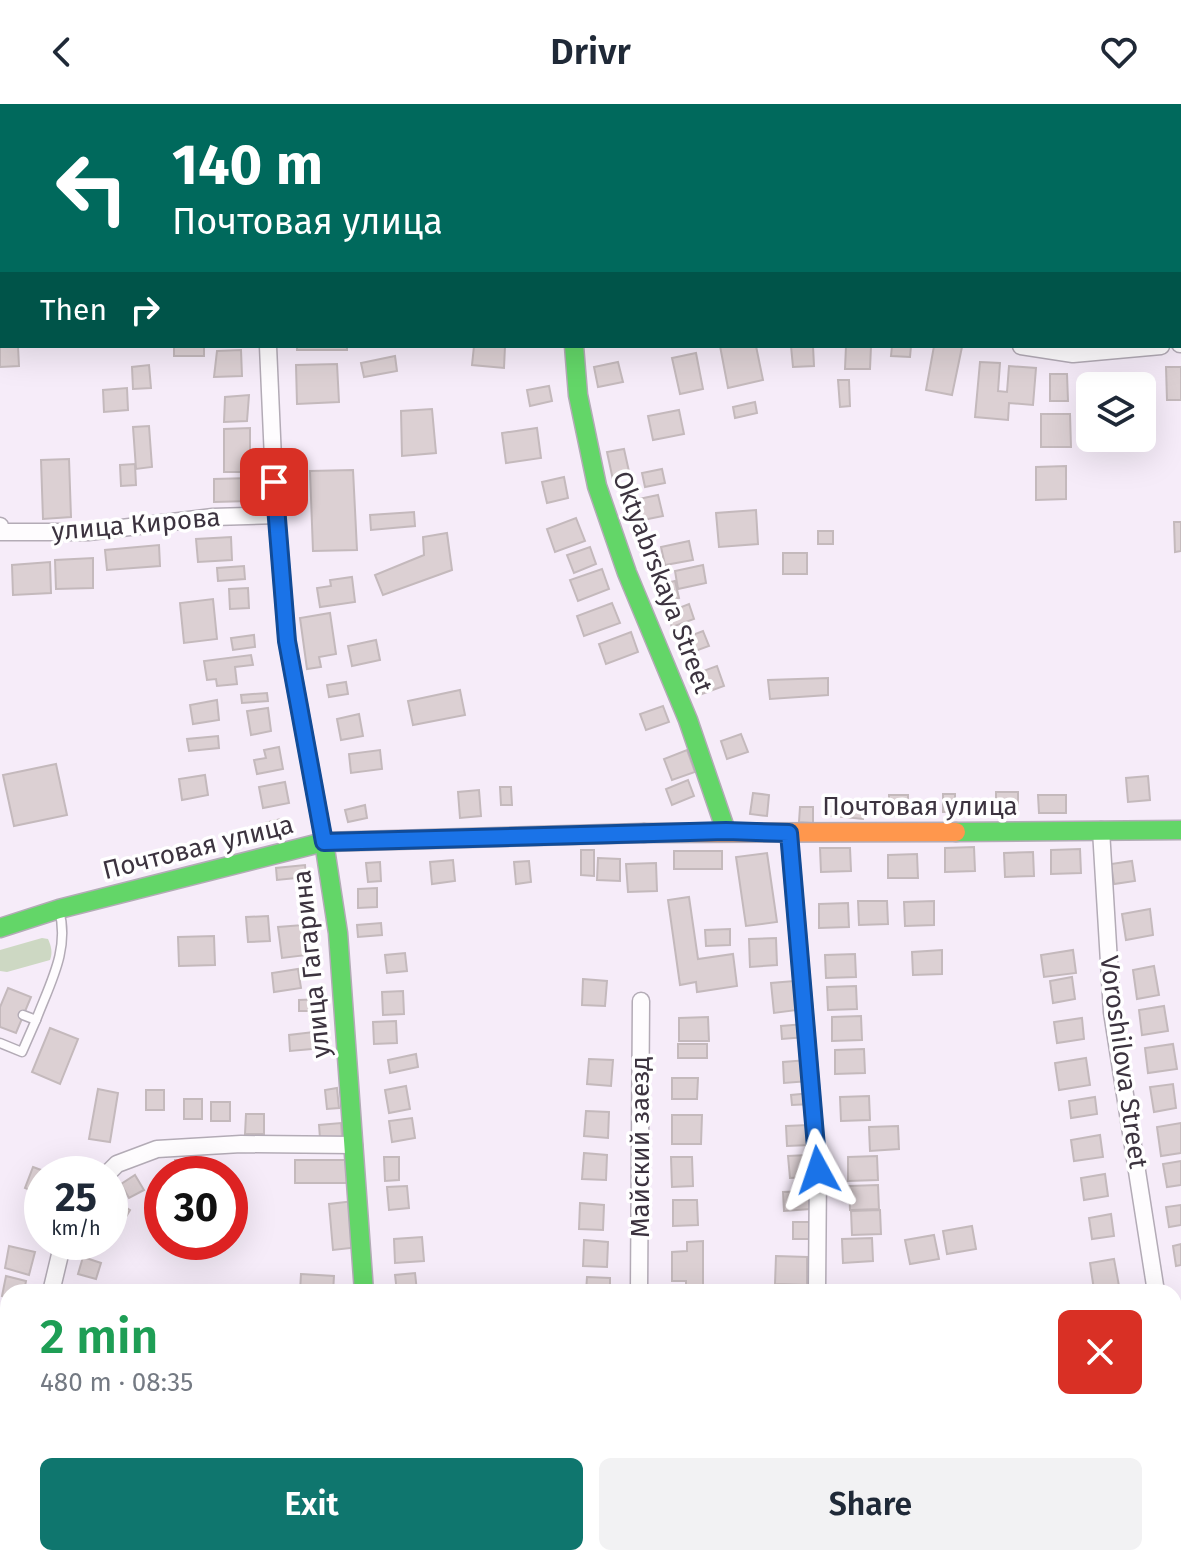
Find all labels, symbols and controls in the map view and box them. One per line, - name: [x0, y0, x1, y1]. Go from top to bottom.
- icon: back: [40, 30, 84, 74]
- text: Drivr: [550, 30, 631, 74]
- icon: heart: [1097, 30, 1141, 74]
- text: 140 m: [172, 132, 323, 199]
- icon: left: [40, 136, 144, 240]
- text: Почтовая улица: [172, 200, 443, 244]
- icon: right: [123, 288, 167, 332]
- text: Then: [40, 292, 107, 328]
- map controls: [1076, 372, 1156, 452]
- button: layers: [1076, 372, 1156, 452]
- pin: [240, 448, 308, 516]
- icon: arrive: [252, 460, 296, 504]
- street label: Oktyabrskaya Street: [606, 467, 719, 698]
- street label: улица Кирова: [50, 502, 222, 547]
- street label: Почтовая улица: [822, 791, 1018, 822]
- street label: Почтовая улица: [100, 809, 297, 886]
- street label: улица Гагарина: [286, 868, 337, 1060]
- street label: Voroshilova Street: [1093, 954, 1154, 1171]
- street label: Майский заезд: [625, 1056, 656, 1238]
- position arrow: [776, 1128, 860, 1212]
- speed limit sign: 30: [144, 1156, 248, 1260]
- text: 25: [55, 1174, 97, 1222]
- text: km/h: [51, 1216, 101, 1240]
- text: 2 min: [40, 1308, 158, 1366]
- button: close: [1058, 1310, 1142, 1394]
- text: 480 m · 08:35: [40, 1367, 193, 1398]
- button: Exit: [40, 1458, 583, 1550]
- button: Share: [599, 1458, 1142, 1550]

